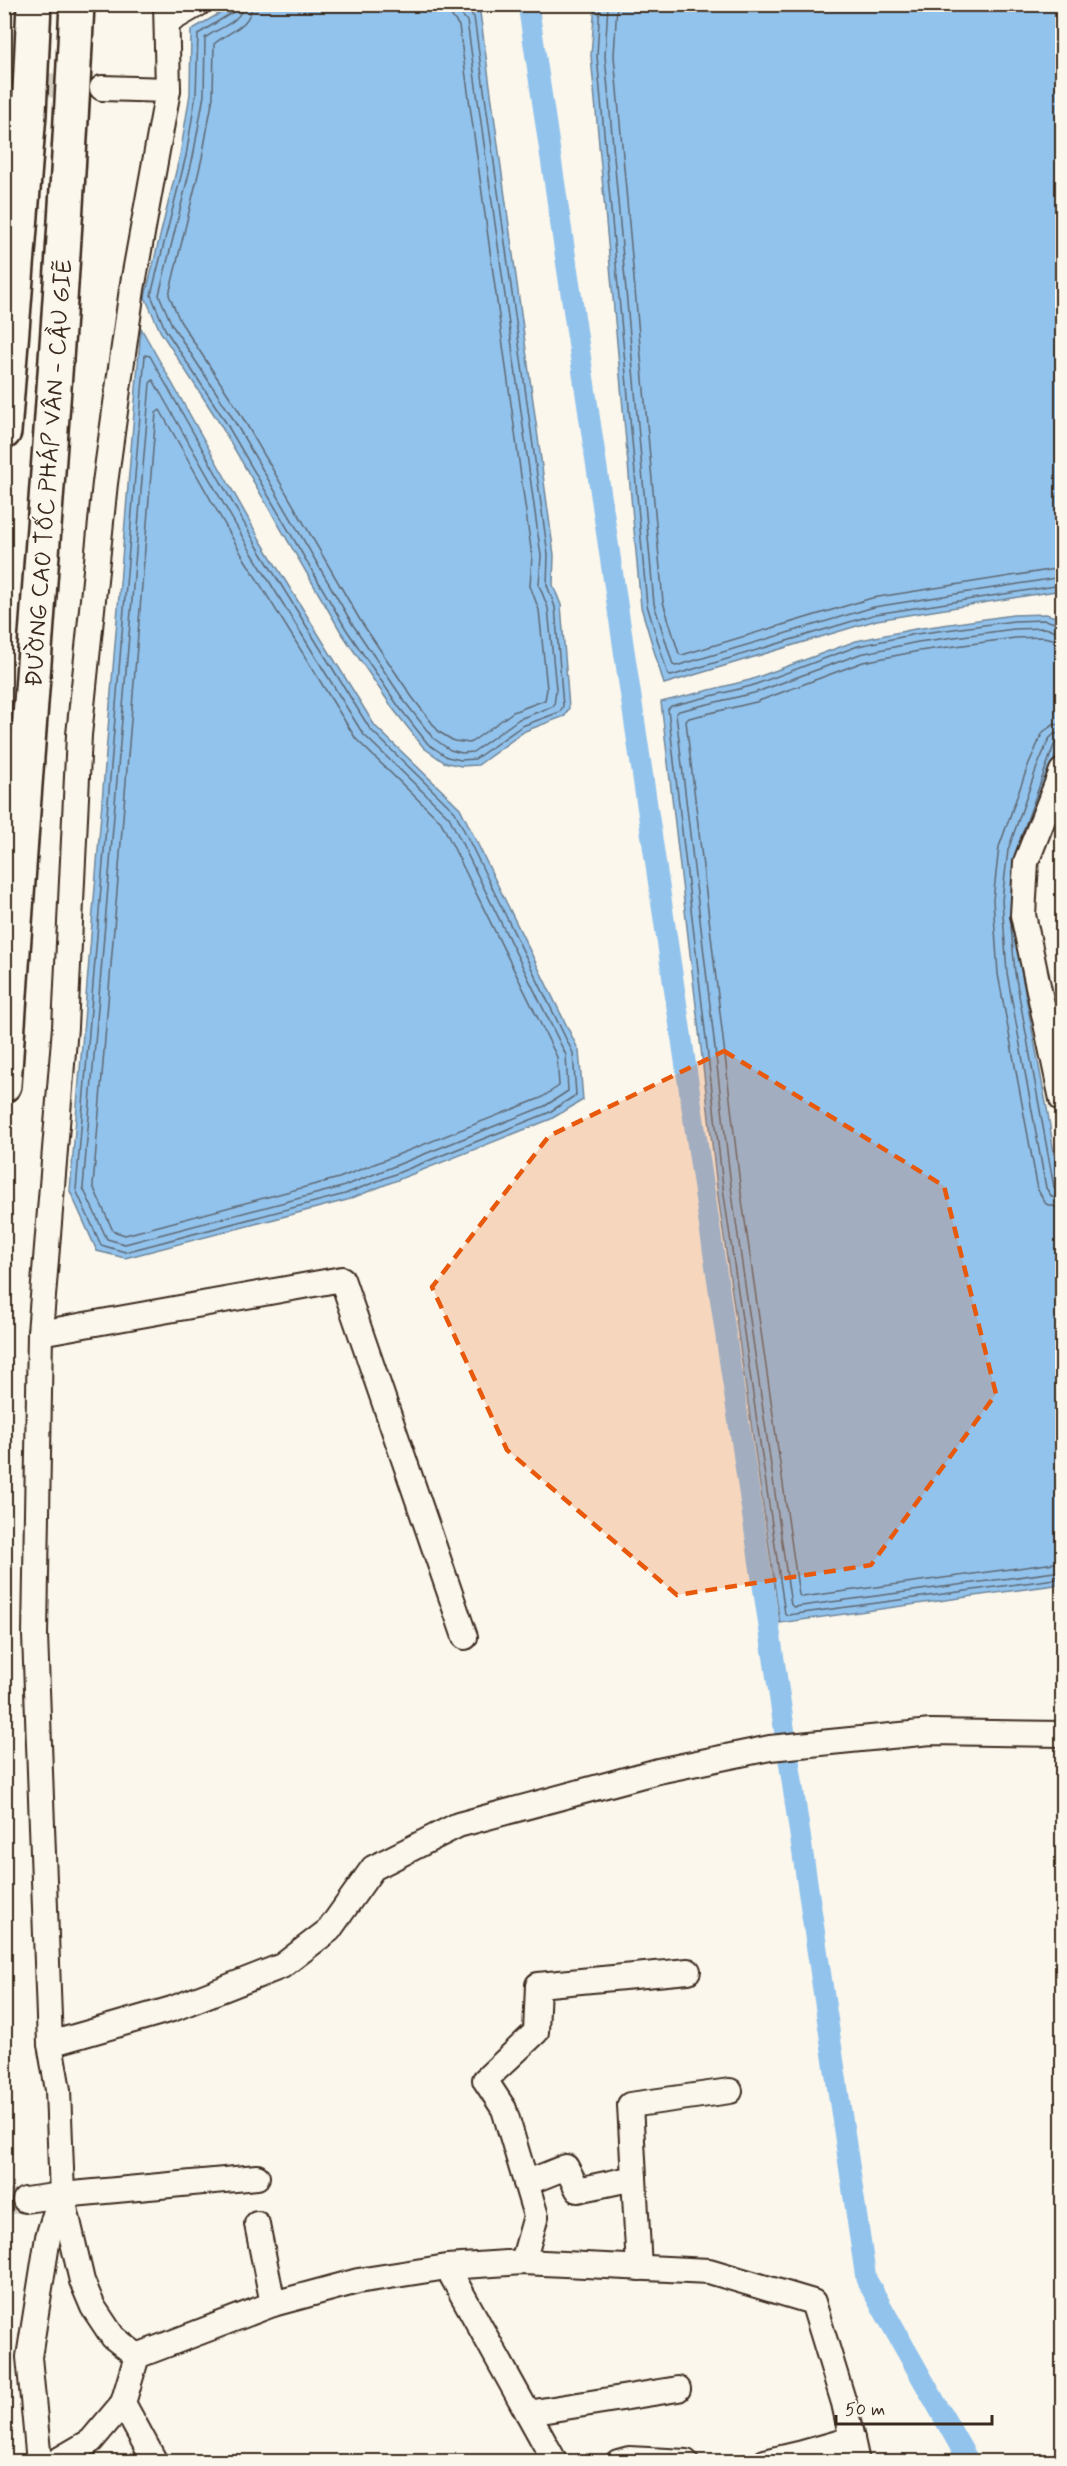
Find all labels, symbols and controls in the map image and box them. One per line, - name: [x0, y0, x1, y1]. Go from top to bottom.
- street label: ĐƯỜNG CAO TỐC PHÁP VÂN - CẦU GIẼ: [18, 258, 80, 688]
- scale bar: [836, 2388, 992, 2426]
- text: 50 m: [845, 2398, 885, 2422]

